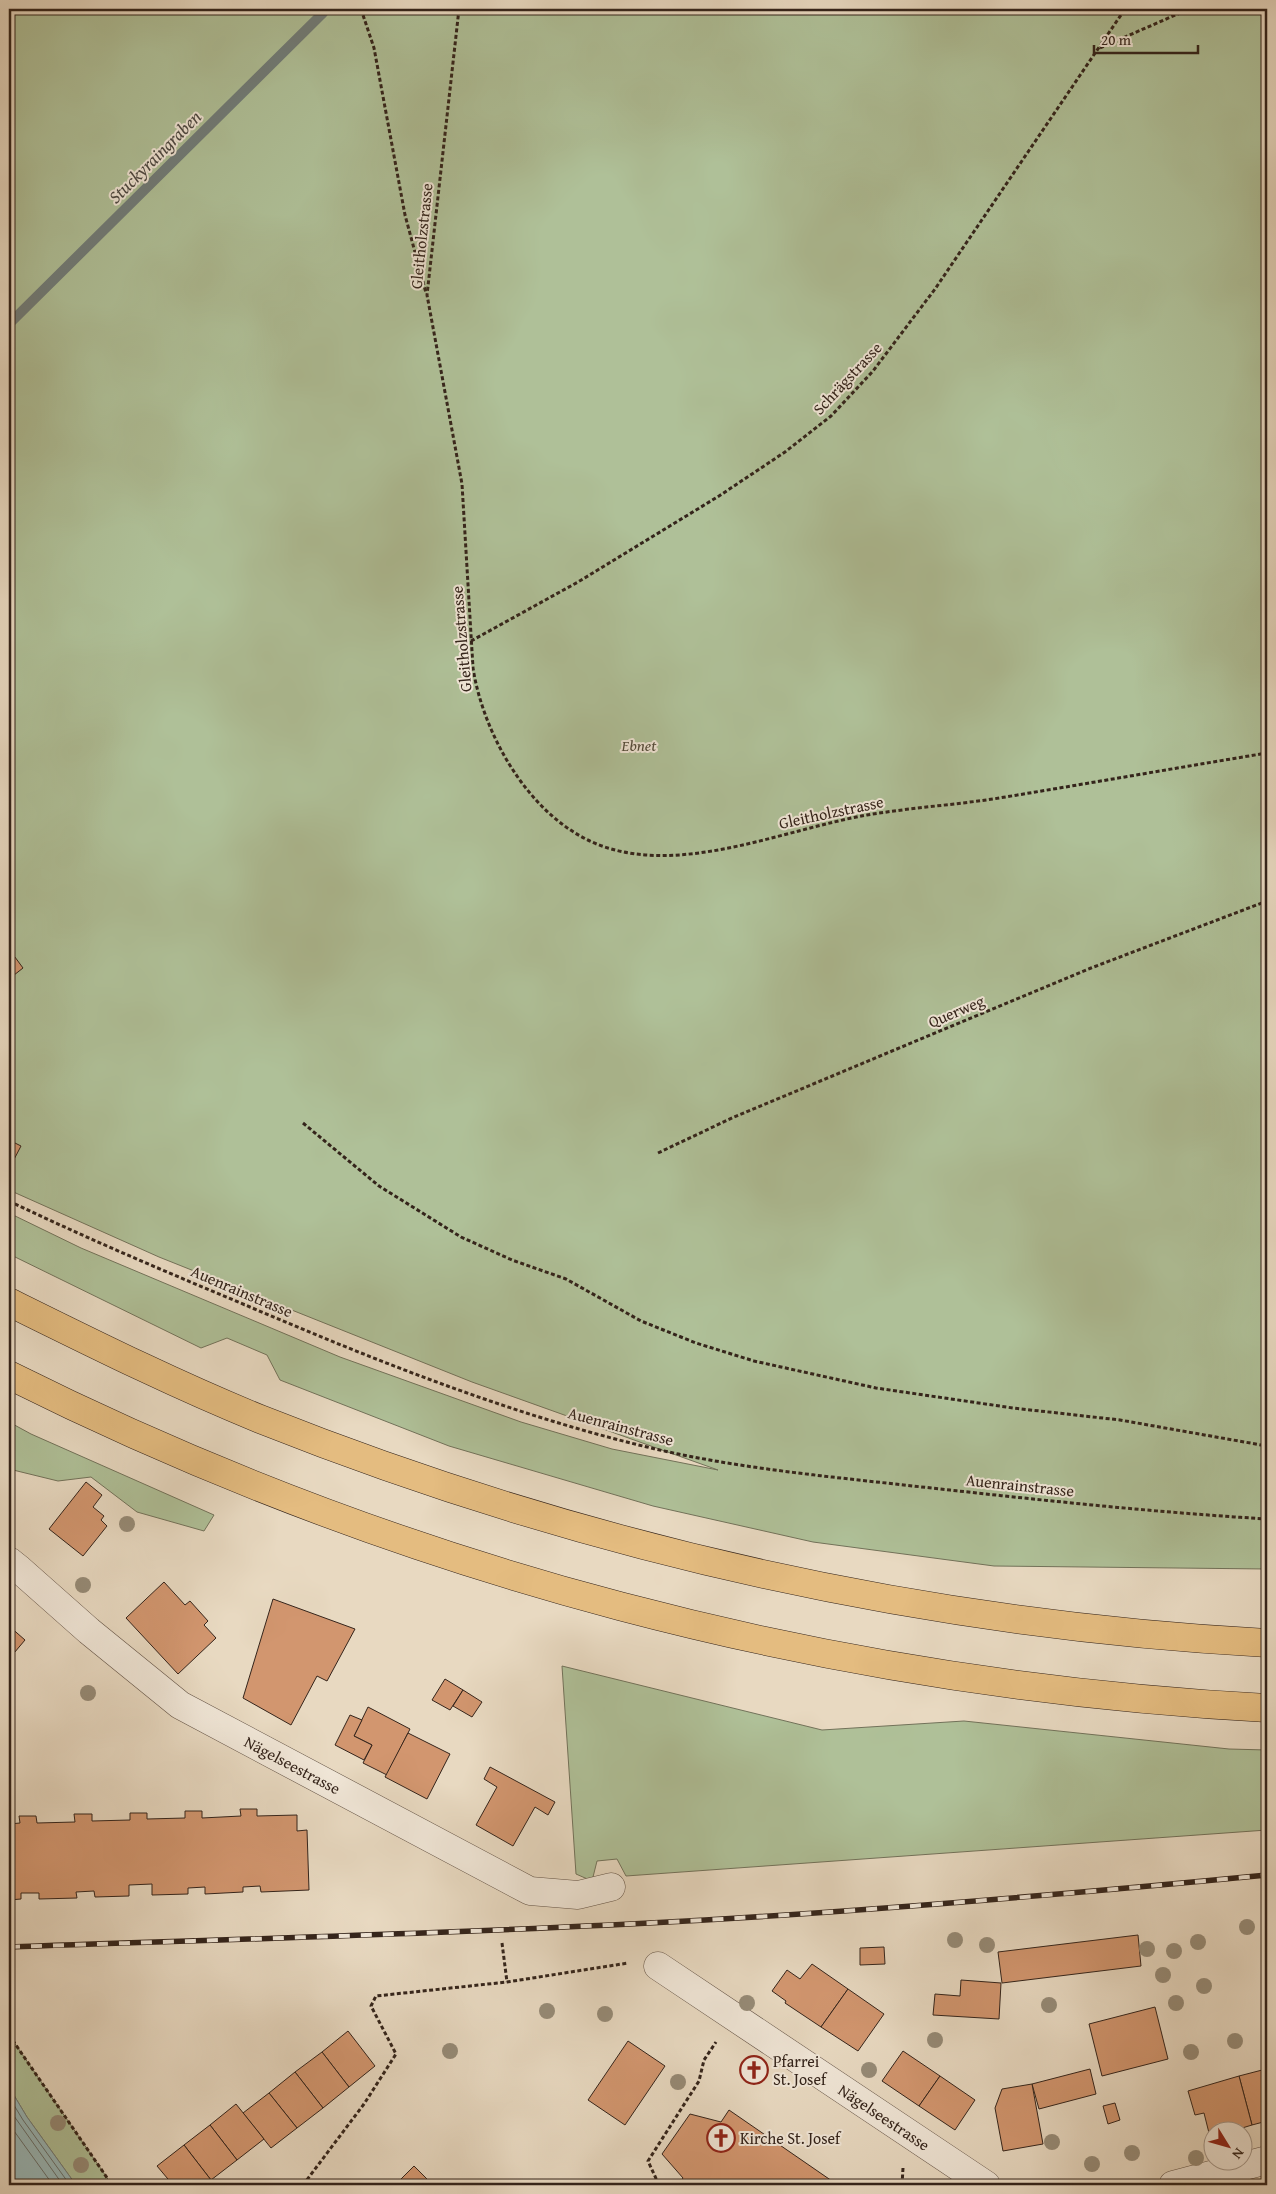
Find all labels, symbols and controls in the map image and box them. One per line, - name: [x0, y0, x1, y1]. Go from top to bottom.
- scale bar: [1094, 22, 1197, 54]
- text: 20 m: [1101, 29, 1132, 50]
- water label: Stuckyraingraben: [102, 104, 207, 209]
- street label: Gleitholzstrasse: [404, 182, 438, 290]
- street label: Schrägstrasse: [807, 336, 887, 420]
- street label: Gleitholzstrasse: [444, 585, 478, 693]
- park label: Ebnet: [621, 733, 657, 757]
- street label: Gleitholzstrasse: [776, 789, 886, 835]
- street label: Querweg: [924, 988, 988, 1034]
- street label: Auenrainstrasse: [187, 1259, 297, 1323]
- street label: Auenrainstrasse: [565, 1400, 677, 1452]
- street label: Auenrainstrasse: [965, 1467, 1075, 1503]
- street label: Nägelseestrasse: [240, 1729, 345, 1800]
- place label: Pfarrei St. Josef: [773, 2049, 828, 2091]
- church icon: Pfarrei St. Josef: [739, 2055, 769, 2085]
- street label: Nägelseestrasse: [834, 2078, 935, 2156]
- north arrow: [1204, 2122, 1254, 2172]
- church icon: Kirche St. Josef: [706, 2123, 736, 2153]
- place label: Kirche St. Josef: [740, 2126, 842, 2150]
- text: N: [1227, 2144, 1249, 2164]

